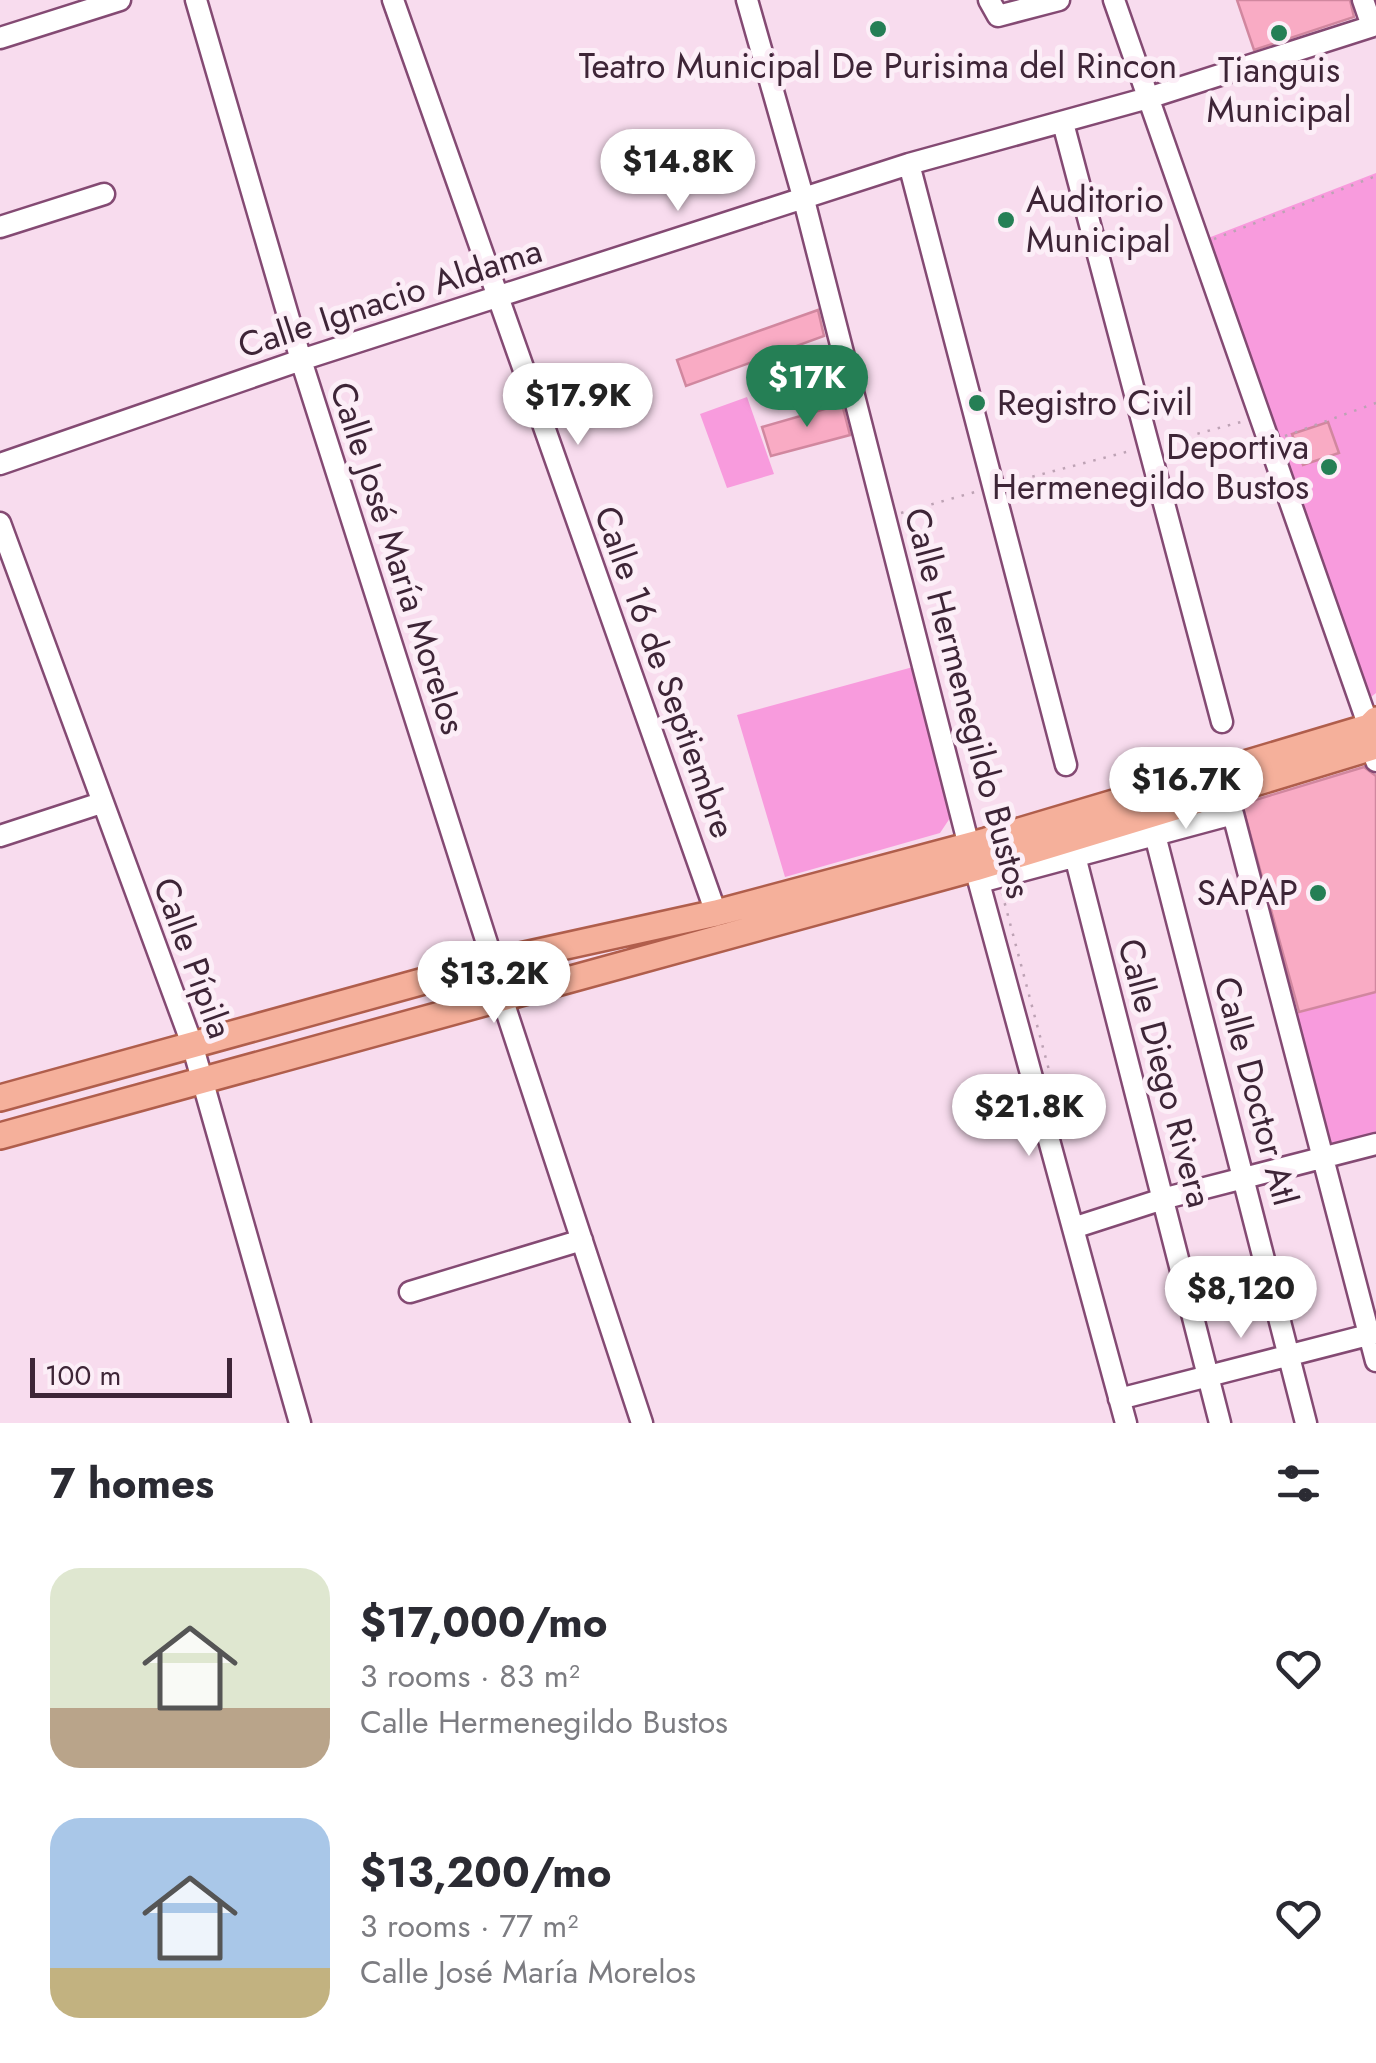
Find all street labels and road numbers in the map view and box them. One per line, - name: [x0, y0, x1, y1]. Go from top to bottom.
- street label: Calle Ignacio Aldama: [232, 225, 548, 371]
- street label: Calle José María Morelos: [317, 376, 479, 740]
- street label: Calle 16 de Septiembre: [582, 499, 748, 845]
- street label: Calle Hermenegildo Bustos: [892, 502, 1044, 904]
- street label: Calle Pípila: [141, 871, 245, 1045]
- street label: Calle Diego Rivera: [1105, 933, 1225, 1213]
- street label: Calle Doctor Atl: [1201, 971, 1311, 1211]

